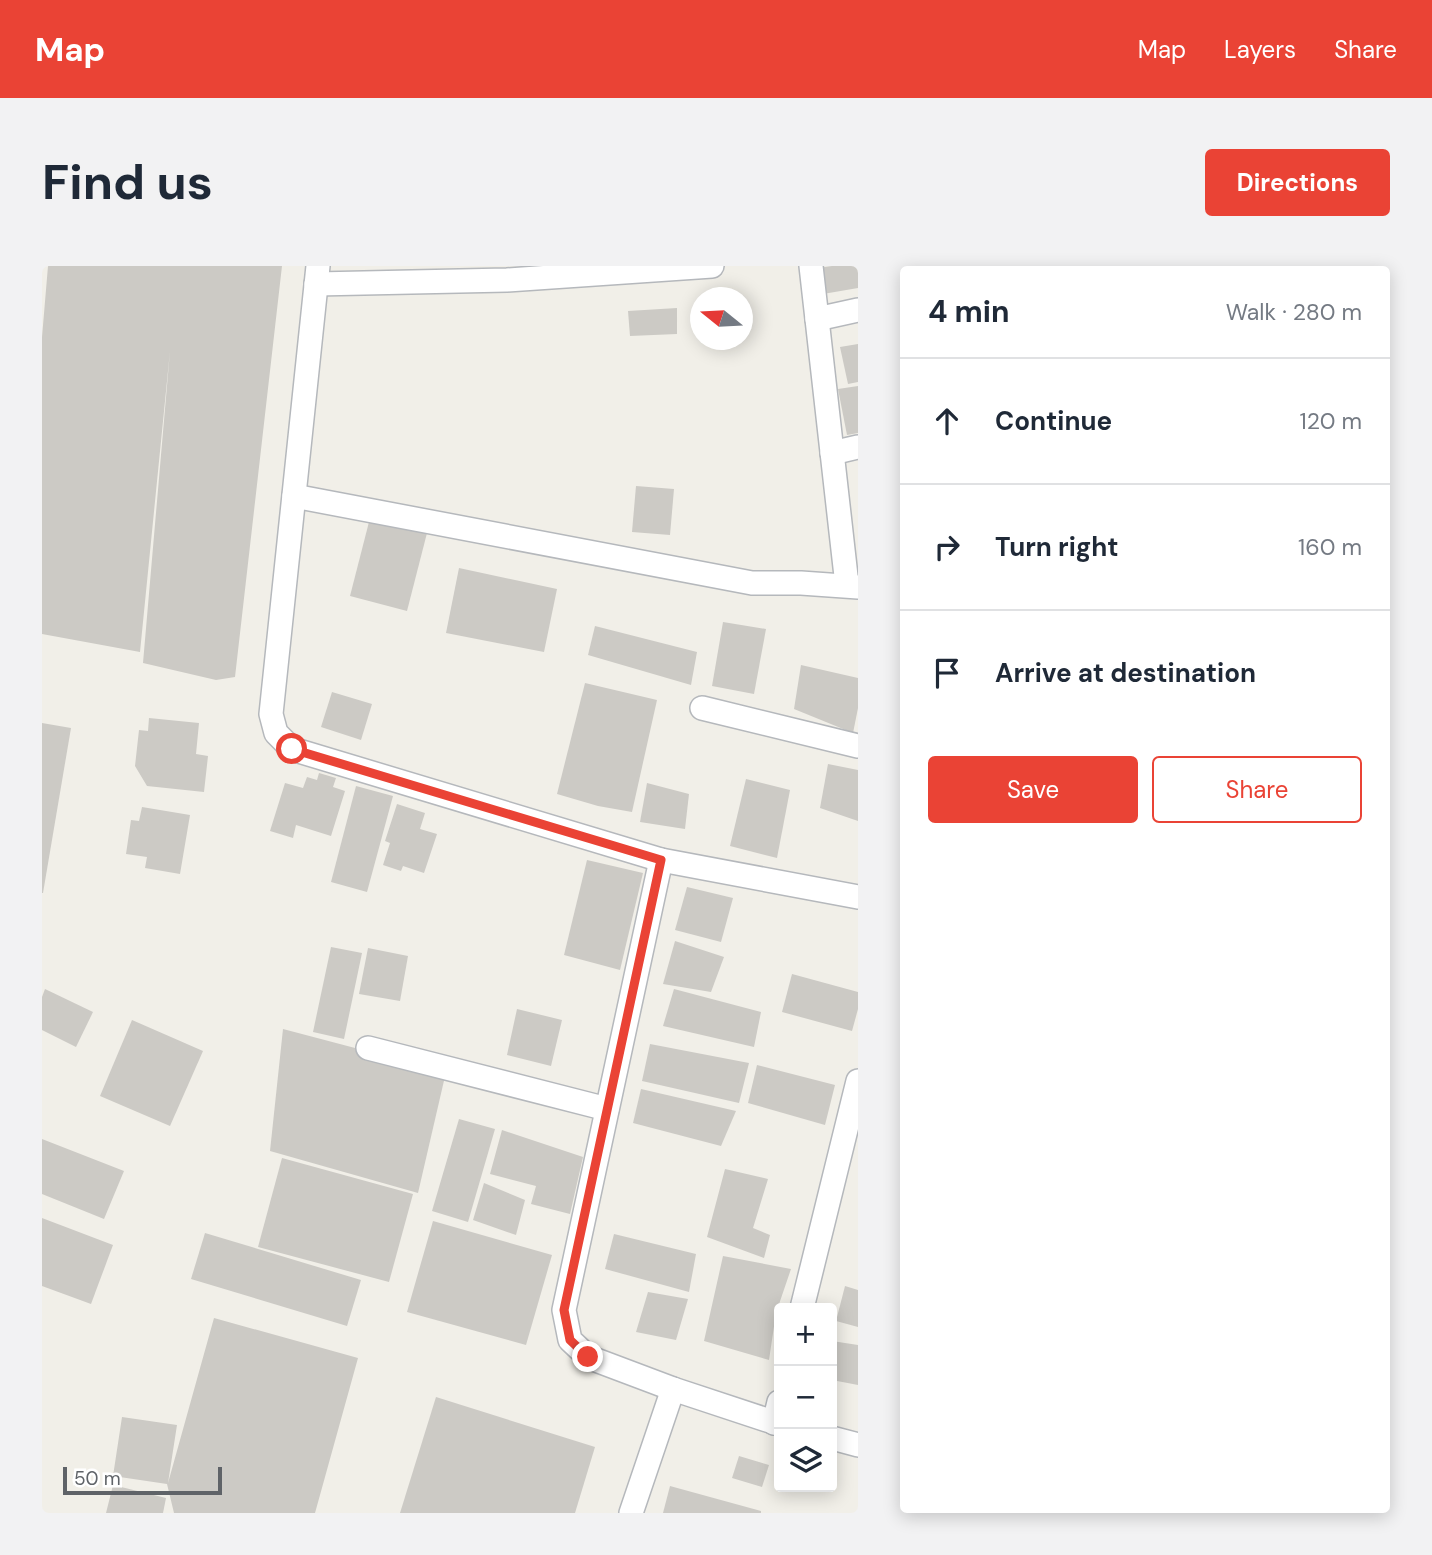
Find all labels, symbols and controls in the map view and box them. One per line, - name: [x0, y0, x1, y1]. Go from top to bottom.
- text: Map: [35, 28, 105, 71]
- text: Map: [1138, 34, 1186, 65]
- text: Layers: [1224, 34, 1296, 65]
- text: Share: [1334, 34, 1397, 65]
- button: Directions: [1205, 149, 1390, 216]
- text: Find us: [42, 150, 213, 214]
- north arrow: [690, 287, 753, 350]
- text: 4 min: [928, 292, 1010, 331]
- text: Walk · 280 m: [1226, 297, 1362, 327]
- icon: ahead: [928, 402, 966, 440]
- text: Continue: [995, 404, 1112, 438]
- text: 120 m: [1299, 406, 1362, 436]
- icon: right: [928, 528, 966, 566]
- text: Turn right: [995, 530, 1119, 564]
- text: 160 m: [1298, 532, 1362, 562]
- icon: arrive: [928, 654, 966, 692]
- text: Arrive at destination: [995, 656, 1256, 690]
- route start: [276, 733, 307, 764]
- button: Save: [928, 756, 1138, 823]
- button: Share: [1152, 756, 1362, 823]
- map controls: [774, 1303, 837, 1492]
- button: +: [774, 1303, 837, 1366]
- route end: [572, 1341, 603, 1372]
- button: −: [774, 1366, 837, 1429]
- button: layers: [774, 1429, 837, 1492]
- scale bar: [63, 1464, 222, 1496]
- text: 50 m: [74, 1466, 121, 1491]

